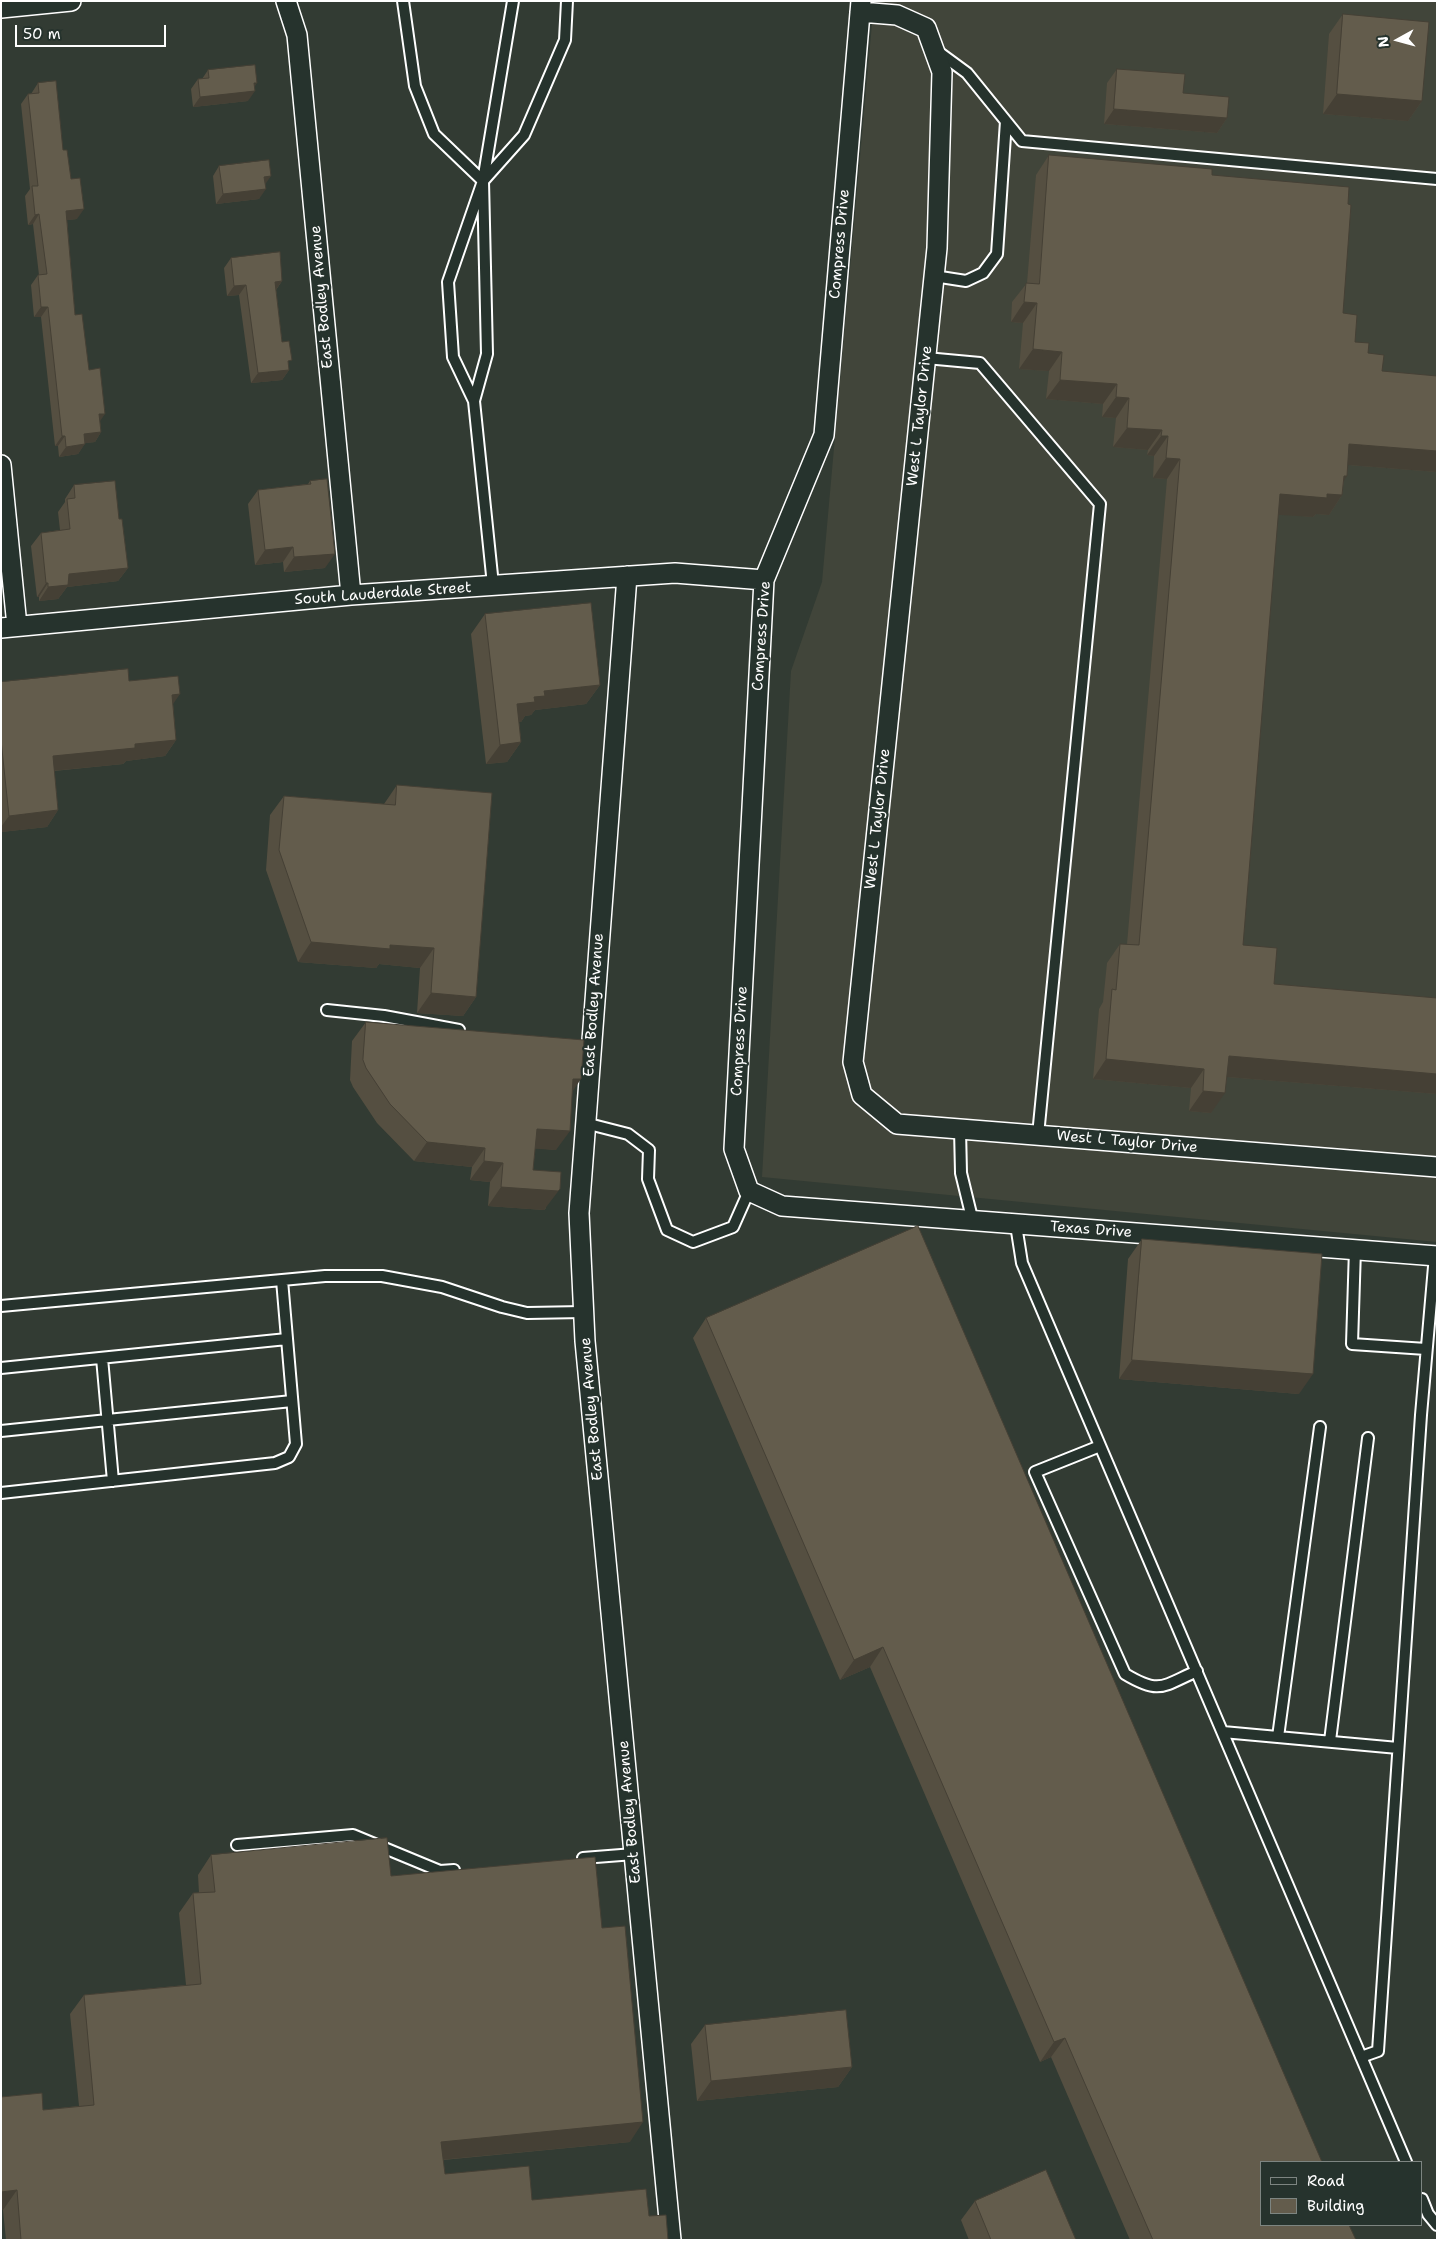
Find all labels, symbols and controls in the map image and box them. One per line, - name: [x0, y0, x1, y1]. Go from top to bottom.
- scale bar: [18, 15, 169, 47]
- north arrow: [1373, 15, 1423, 65]
- text: 50 m: [23, 24, 61, 44]
- text: N: [1374, 35, 1393, 48]
- street label: Compress Drive: [826, 188, 854, 300]
- street label: East Bodley Avenue: [307, 225, 337, 369]
- street label: West L Taylor Drive: [904, 345, 936, 487]
- street label: South Lauderdale Street: [294, 579, 472, 609]
- street label: Compress Drive: [749, 580, 775, 692]
- street label: West L Taylor Drive: [862, 748, 894, 890]
- street label: East Bodley Avenue: [580, 933, 608, 1077]
- street label: Compress Drive: [728, 986, 752, 1096]
- street label: West L Taylor Drive: [1056, 1127, 1198, 1157]
- street label: Texas Drive: [1049, 1218, 1133, 1242]
- street label: East Bodley Avenue: [577, 1337, 607, 1481]
- street label: East Bodley Avenue: [615, 1740, 645, 1884]
- legend: [1260, 2161, 1423, 2226]
- text: Road: [1307, 2171, 1345, 2191]
- text: Building: [1307, 2196, 1364, 2216]

